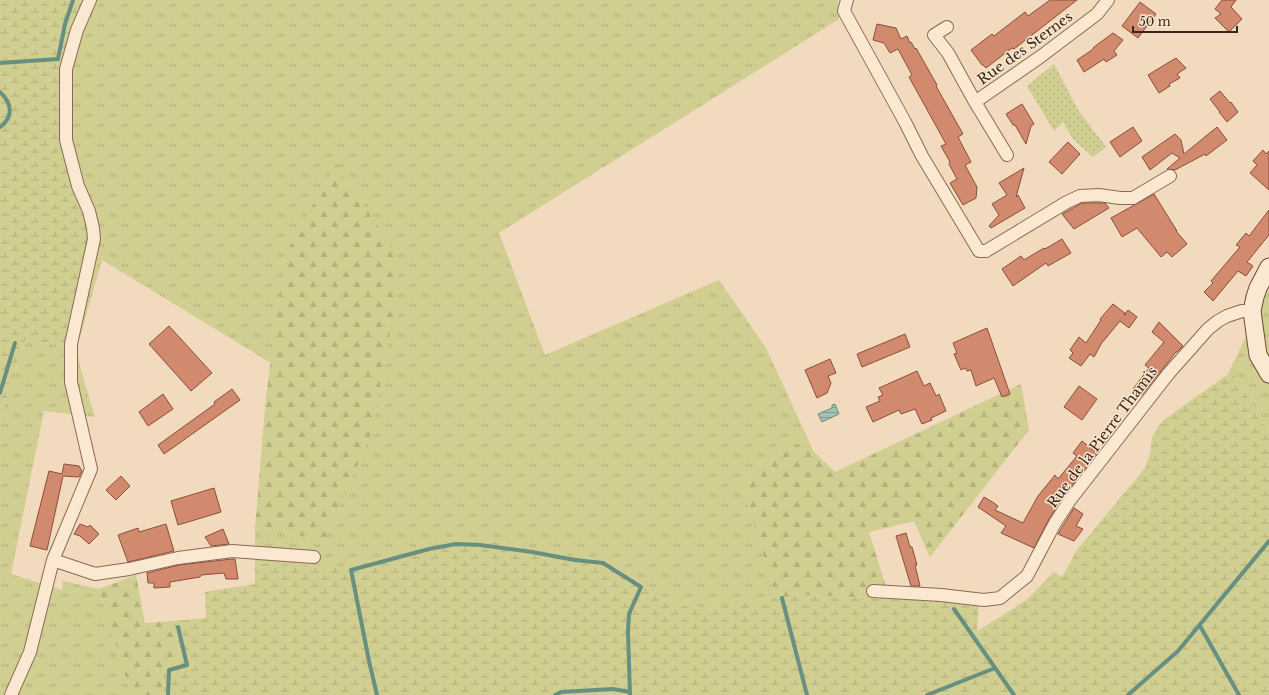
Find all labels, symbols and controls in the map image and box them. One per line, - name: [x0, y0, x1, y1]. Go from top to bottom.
- street label: Rue des Sternes: [974, 7, 1076, 89]
- scale bar: [1133, 8, 1237, 34]
- text: 50 m: [1139, 14, 1171, 29]
- street label: Rue de la Pierre Thamis: [1043, 363, 1161, 511]

